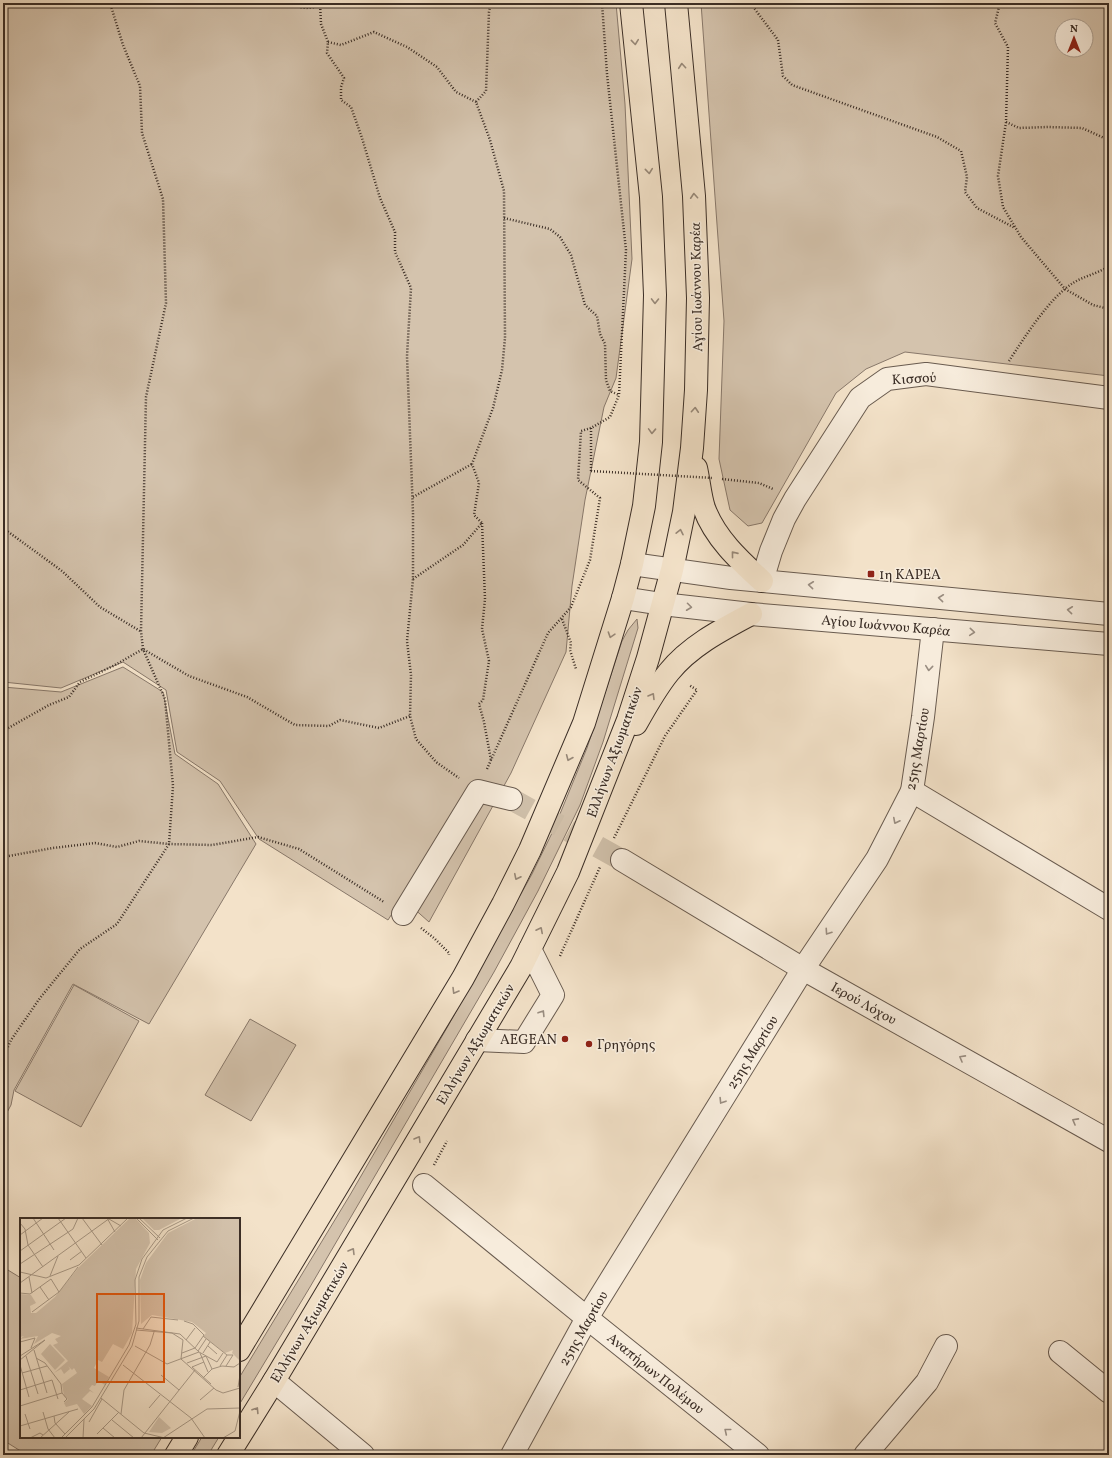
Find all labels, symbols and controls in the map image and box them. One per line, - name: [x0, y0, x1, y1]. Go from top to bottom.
- north arrow: [1054, 18, 1094, 58]
- text: N: [1070, 22, 1078, 37]
- one-way arrow: [631, 39, 640, 45]
- one-way arrow: [678, 63, 687, 69]
- one-way arrow: [644, 168, 653, 174]
- one-way arrow: [689, 193, 698, 199]
- street label: Αγίου Ιωάννου Καρέα: [687, 221, 708, 352]
- one-way arrow: [651, 298, 659, 304]
- street label: Κισσού: [891, 369, 937, 390]
- one-way arrow: [691, 407, 699, 413]
- one-way arrow: [648, 428, 656, 434]
- one-way arrow: [675, 529, 683, 535]
- one-way arrow: [731, 552, 738, 559]
- place label: 1η ΚΑΡΕΑ: [879, 566, 941, 585]
- marker: 1η ΚΑΡΕΑ: [866, 569, 876, 579]
- one-way arrow: [808, 581, 814, 590]
- one-way arrow: [938, 594, 944, 603]
- one-way arrow: [686, 602, 693, 611]
- one-way arrow: [1067, 606, 1073, 615]
- street label: Αγίου Ιωάννου Καρέα: [820, 611, 952, 642]
- one-way arrow: [969, 628, 975, 637]
- one-way arrow: [607, 632, 616, 639]
- one-way arrow: [924, 665, 933, 671]
- street label: Ελλήνων Αξιωματικών: [583, 684, 648, 821]
- one-way arrow: [647, 694, 654, 701]
- street label: 25ης Μαρτίου: [902, 706, 935, 792]
- one-way arrow: [566, 753, 574, 761]
- one-way arrow: [893, 817, 901, 824]
- one-way arrow: [514, 873, 521, 880]
- one-way arrow: [535, 927, 543, 934]
- one-way arrow: [826, 927, 833, 934]
- street label: Ιερού Λόχου: [827, 979, 900, 1030]
- street label: Ελλήνων Αξιωματικών: [433, 981, 520, 1109]
- one-way arrow: [452, 987, 459, 994]
- one-way arrow: [537, 1010, 544, 1017]
- street label: 25ης Μαρτίου: [723, 1012, 784, 1093]
- place label: AEGEAN: [500, 1031, 557, 1050]
- marker: AEGEAN: [560, 1034, 570, 1044]
- place label: Γρηγόρης: [597, 1036, 655, 1055]
- marker: Γρηγόρης: [584, 1039, 594, 1049]
- one-way arrow: [958, 1055, 966, 1063]
- one-way arrow: [719, 1097, 726, 1104]
- one-way arrow: [1072, 1119, 1079, 1126]
- one-way arrow: [413, 1136, 421, 1143]
- inset map: [20, 1218, 240, 1438]
- one-way arrow: [347, 1248, 354, 1255]
- street label: Ελλήνων Αξιωματικών: [267, 1259, 354, 1387]
- street label: 25ης Μαρτίου: [555, 1288, 614, 1370]
- street label: Αναπήρων Πολέμου: [602, 1329, 708, 1419]
- one-way arrow: [251, 1407, 259, 1414]
- one-way arrow: [725, 1428, 732, 1435]

